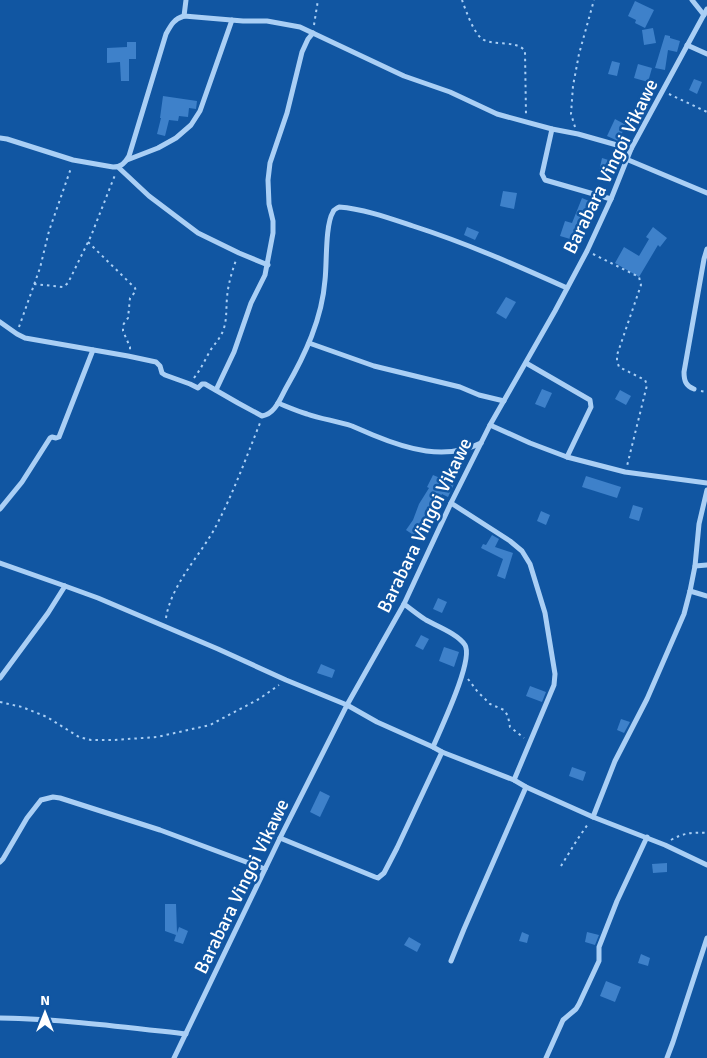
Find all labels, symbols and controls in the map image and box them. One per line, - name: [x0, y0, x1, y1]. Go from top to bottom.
- street label: Barabara Vingoi Vikawe: [558, 75, 664, 258]
- street label: Barabara Vingoi Vikawe: [372, 434, 478, 617]
- street label: Barabara Vingoi Vikawe: [189, 795, 295, 978]
- north arrow: [20, 988, 70, 1038]
- text: N: [40, 992, 50, 1009]

